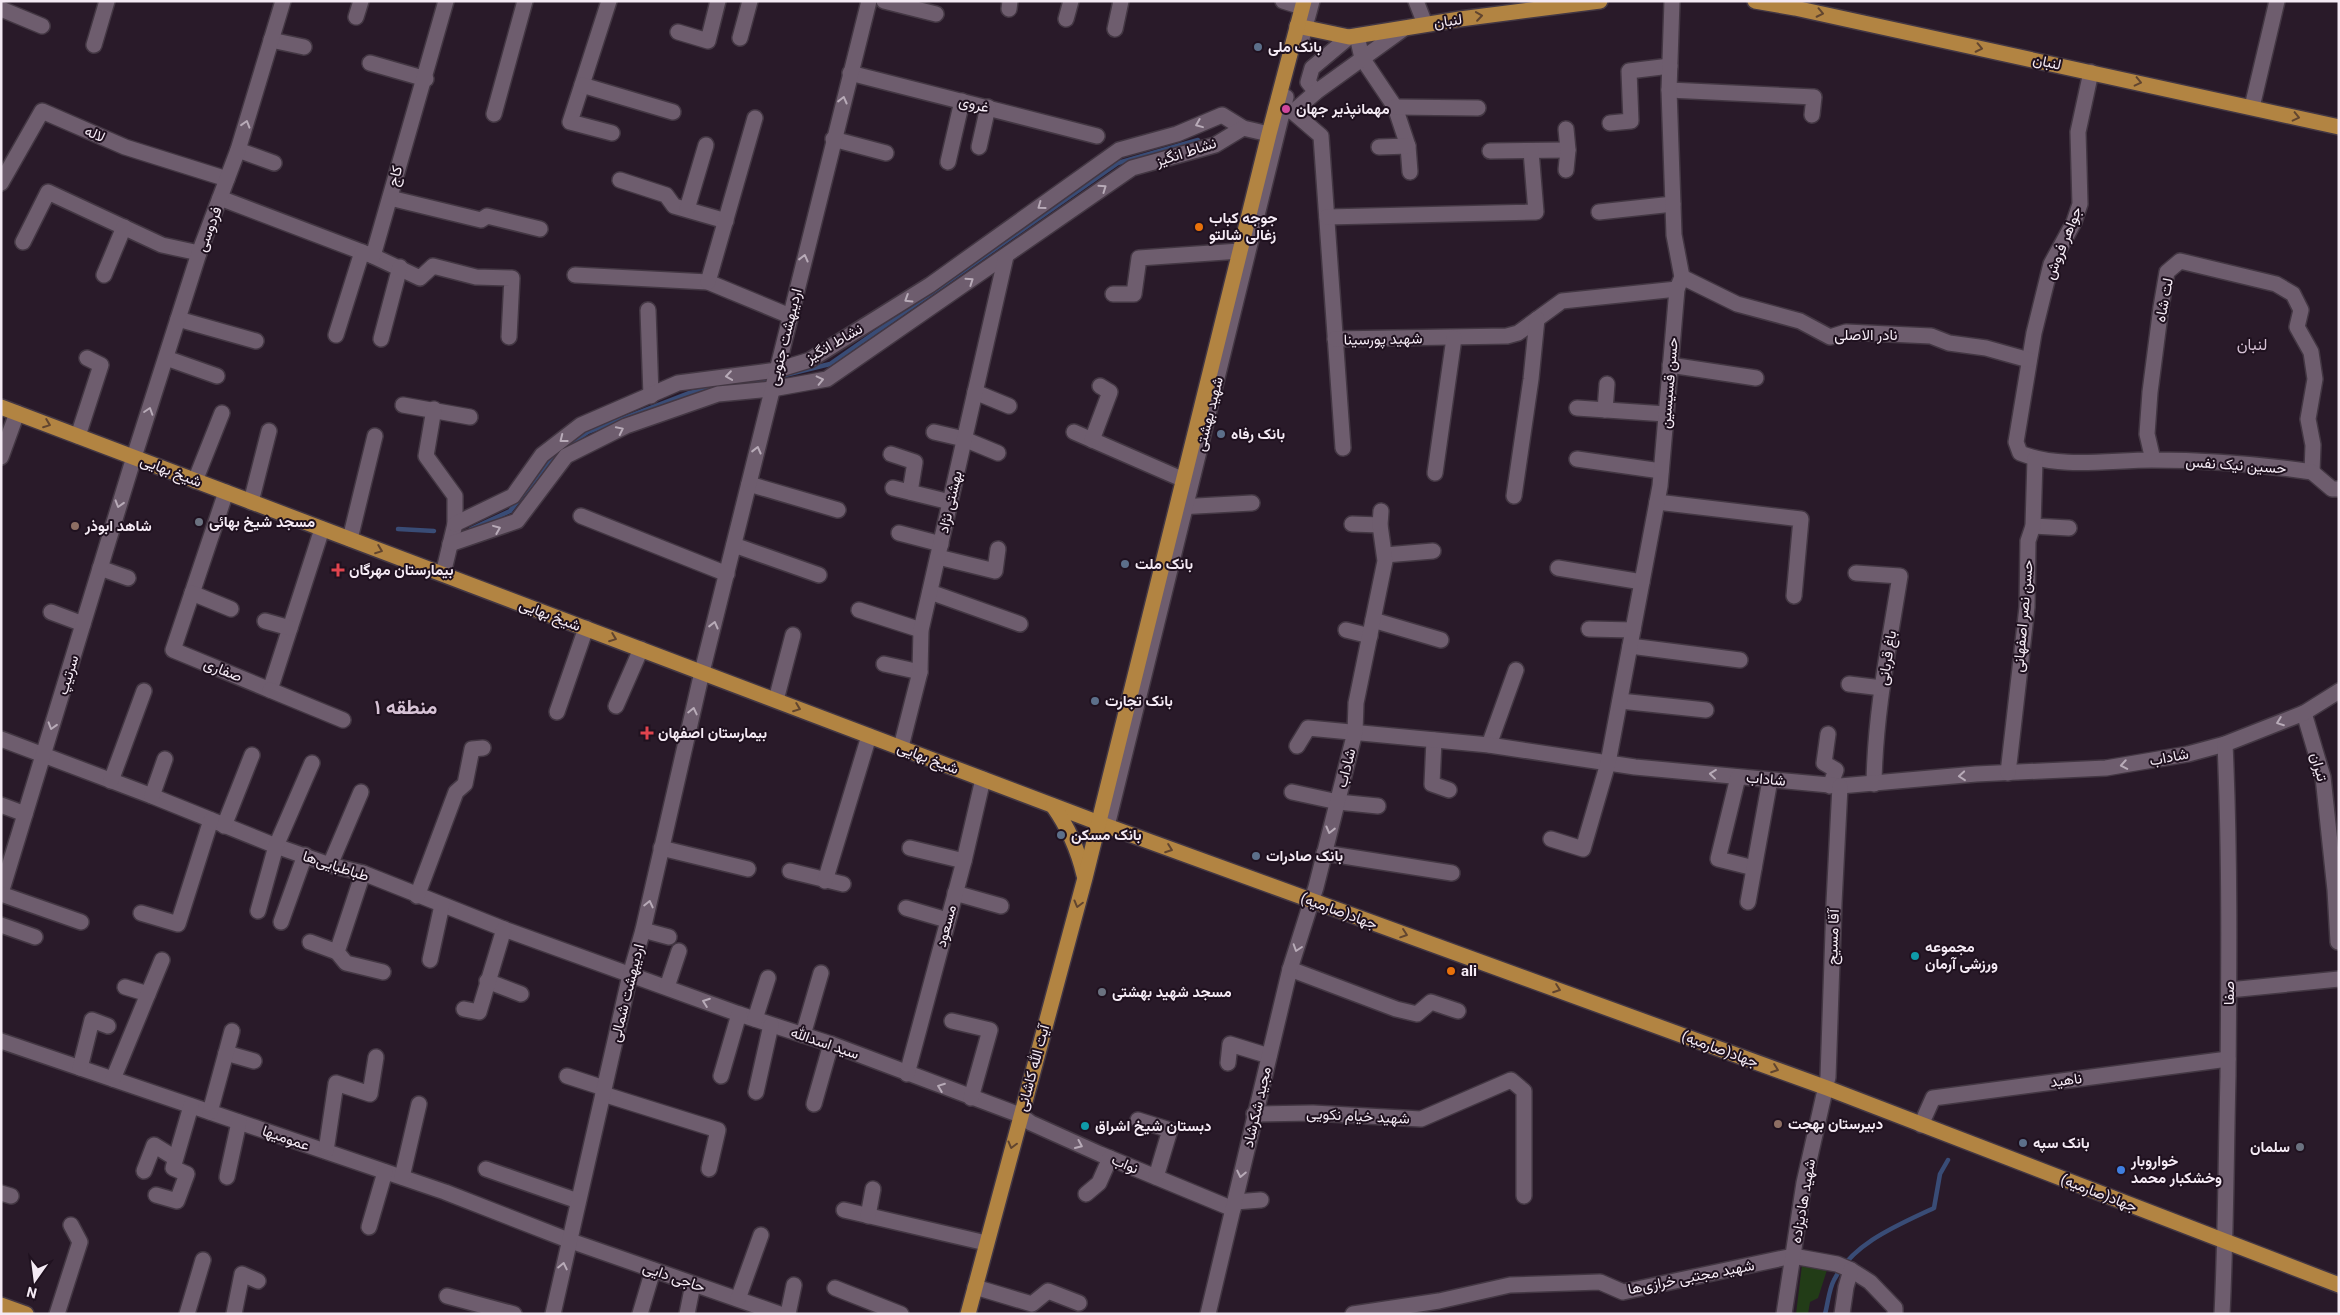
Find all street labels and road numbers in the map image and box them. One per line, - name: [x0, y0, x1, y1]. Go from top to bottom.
- street label: لنبان: [1433, 10, 1463, 32]
- street label: لنبان: [2031, 50, 2063, 74]
- street label: غروی: [957, 92, 991, 117]
- street label: لاله: [82, 122, 108, 146]
- street label: نشاط انگیز: [1152, 134, 1219, 171]
- street label: کاج: [384, 163, 408, 189]
- street label: فردوسی: [192, 204, 227, 254]
- street label: جواهر فروش: [2040, 204, 2087, 282]
- street label: لت شاه: [2151, 276, 2177, 324]
- street label: اردیبهشت جنوبی: [764, 286, 807, 388]
- street label: نشاط انگیز: [801, 319, 866, 367]
- street label: نادر الاصلی: [1834, 326, 1898, 345]
- street label: شهید پورسینا: [1343, 329, 1423, 350]
- street label: حسن قسیسین: [1656, 337, 1683, 430]
- street label: شهید بهشتی: [1191, 375, 1228, 453]
- street label: شیخ بهایی: [137, 451, 204, 493]
- street label: حسین نیک نفس: [2185, 452, 2287, 479]
- street label: بهشتی نژاد: [934, 469, 967, 535]
- street label: حسن نصر اصفهانی: [2009, 559, 2038, 673]
- street label: شیخ بهایی: [516, 595, 583, 637]
- street label: باغ قربانی: [1874, 629, 1902, 687]
- street label: سرتیپ: [53, 653, 84, 697]
- street label: صفاری: [201, 654, 245, 687]
- street label: شیخ بهایی: [894, 738, 961, 780]
- street label: شاداب: [2148, 744, 2190, 770]
- street label: شاداب: [1332, 746, 1360, 789]
- street label: تیران: [2307, 751, 2332, 784]
- street label: شاداب: [1746, 768, 1787, 790]
- street label: طباطبایی‌ها: [300, 847, 372, 886]
- street label: جهاد(صارمیه): [1298, 889, 1380, 933]
- street label: مسعود: [932, 903, 960, 949]
- street label: آقا مسیح: [1823, 907, 1845, 965]
- street label: اردیبهشت شمالی: [606, 942, 649, 1044]
- street label: صفا: [2220, 981, 2238, 1005]
- street label: آیت الله کاشانی: [1013, 1021, 1055, 1113]
- street label: سید اسدالله: [788, 1023, 862, 1063]
- street label: جهاد(صارمیه): [1679, 1027, 1761, 1071]
- street label: مجید شکرشاد: [1239, 1065, 1275, 1149]
- street label: ناهید: [2049, 1069, 2083, 1091]
- street label: شهید خیام نکویی: [1306, 1104, 1410, 1129]
- street label: عمومیها: [260, 1122, 312, 1155]
- street label: نواب: [1109, 1150, 1141, 1178]
- street label: شهید هادیزاده: [1787, 1157, 1819, 1245]
- street label: جهاد(صارمیه): [2058, 1170, 2140, 1216]
- street label: شهید مجتبی خرازی‌ها: [1626, 1256, 1756, 1299]
- street label: حاجی دایی: [640, 1258, 707, 1297]

